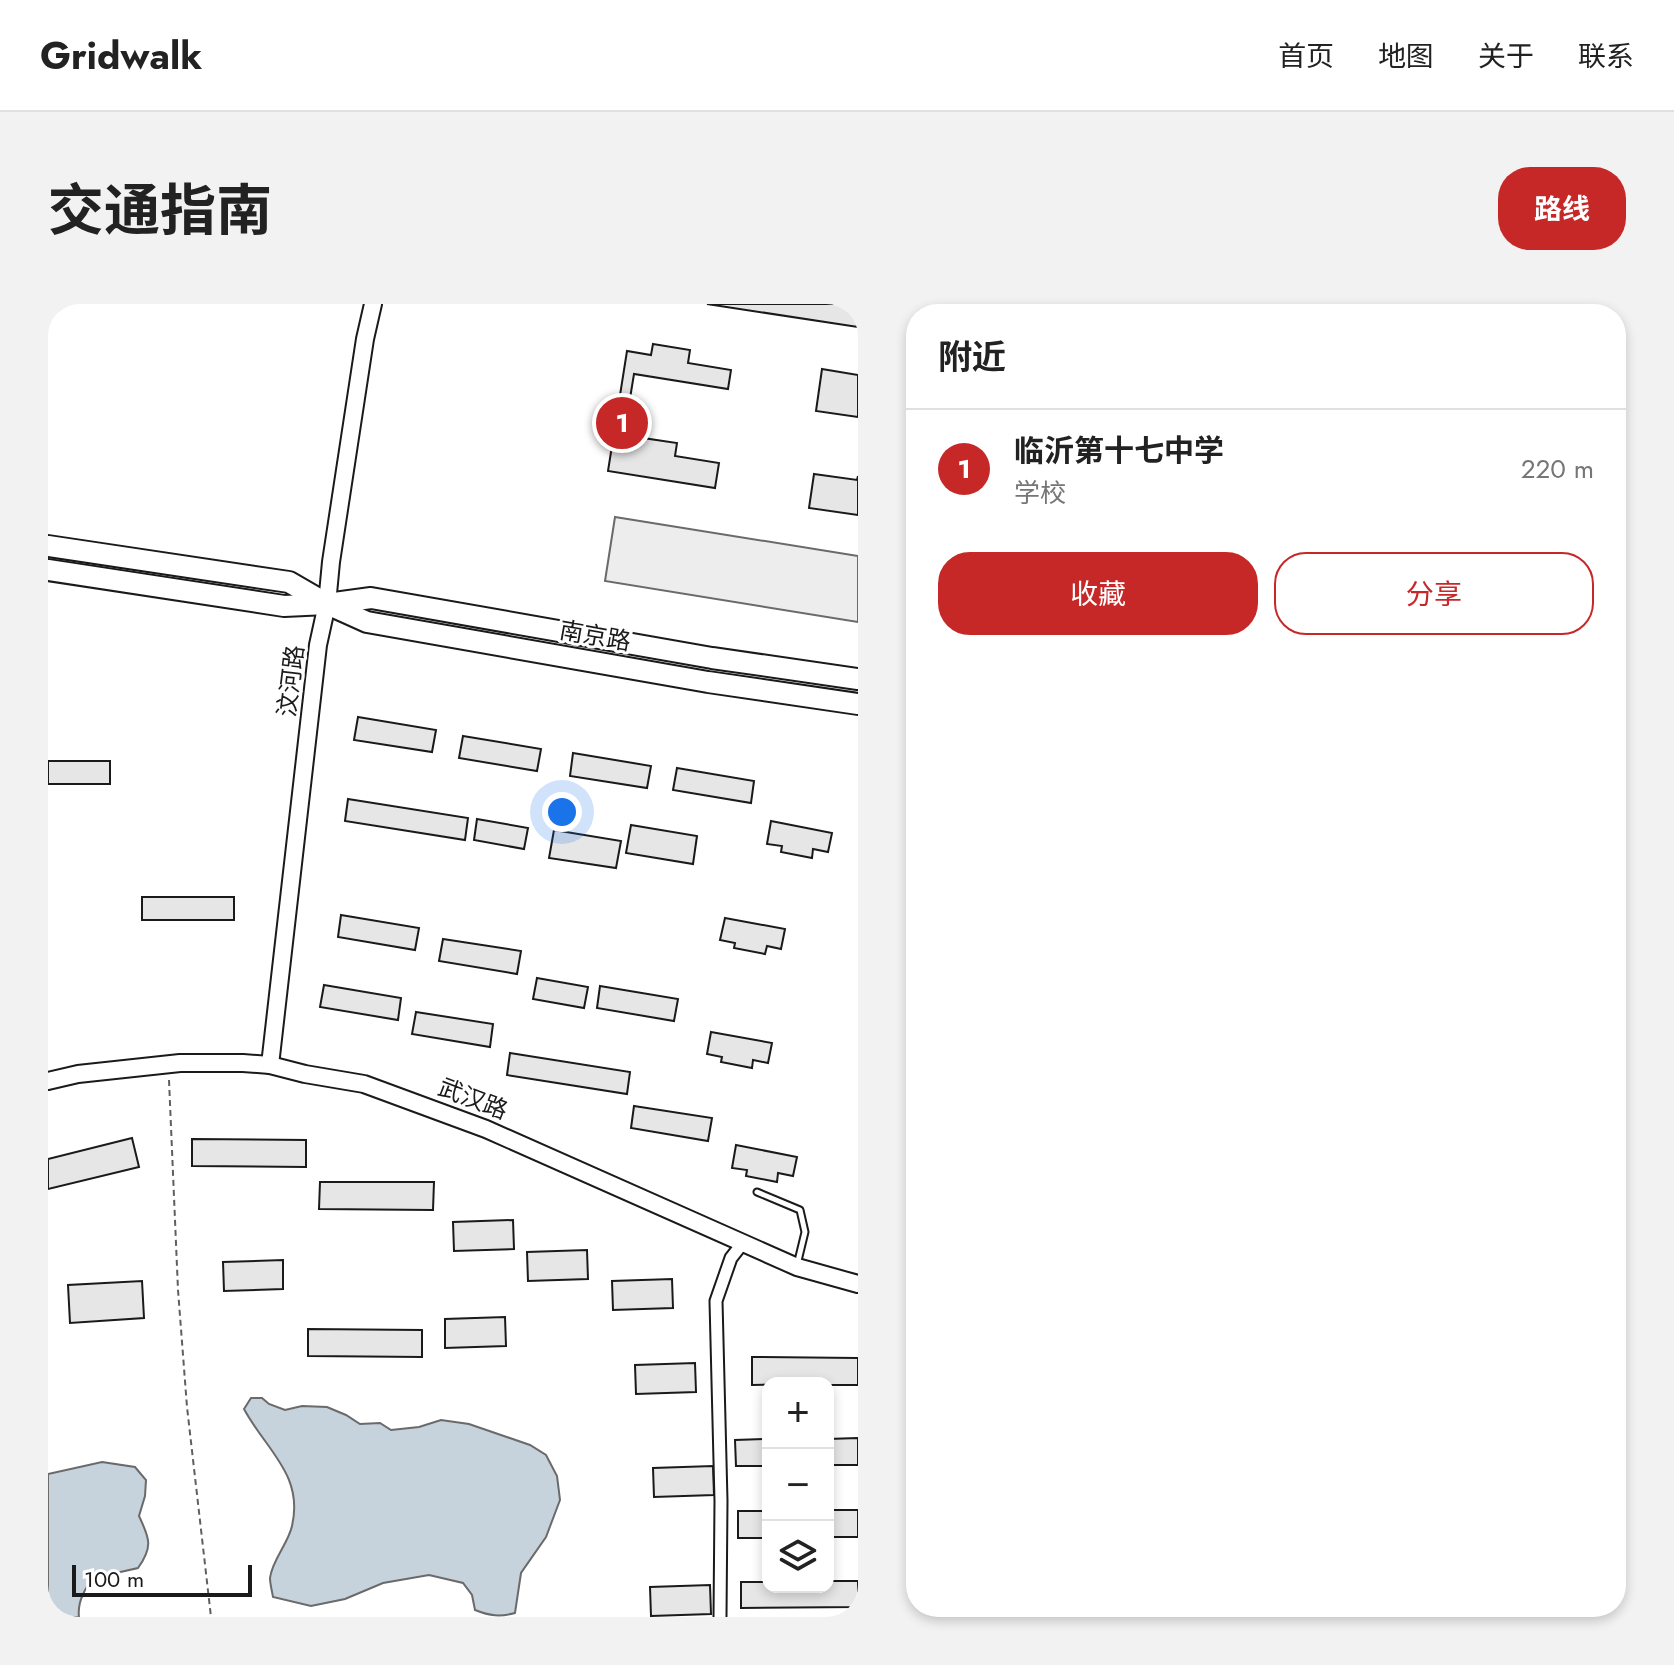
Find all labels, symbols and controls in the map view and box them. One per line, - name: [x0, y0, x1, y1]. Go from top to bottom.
- text: Gridwalk: [40, 28, 202, 83]
- text: 首页: [1278, 36, 1334, 77]
- text: 地图: [1378, 36, 1434, 77]
- text: 关于: [1478, 36, 1534, 77]
- text: 联系: [1578, 36, 1634, 77]
- button: 路线: [1498, 167, 1626, 250]
- text: 交通指南: [48, 170, 272, 251]
- text: 附近: [938, 333, 1006, 382]
- pin: 1: [596, 393, 648, 453]
- text: 临沂第十七中学: [1014, 429, 1224, 472]
- text: 1: [957, 450, 971, 488]
- text: 220 m: [1521, 450, 1594, 488]
- text: 学校: [1014, 474, 1066, 512]
- button: 收藏: [938, 552, 1258, 635]
- button: 分享: [1274, 552, 1594, 635]
- street label: 南京路: [557, 612, 634, 659]
- street label: 汶河路: [269, 643, 312, 719]
- your location: [542, 792, 582, 832]
- street label: 武汉路: [433, 1069, 513, 1128]
- map controls: [762, 1377, 834, 1593]
- button: +: [762, 1377, 834, 1449]
- button: −: [762, 1449, 834, 1521]
- button: layers: [762, 1521, 834, 1593]
- scale bar: [72, 1561, 252, 1597]
- text: 100 m: [84, 1563, 144, 1595]

